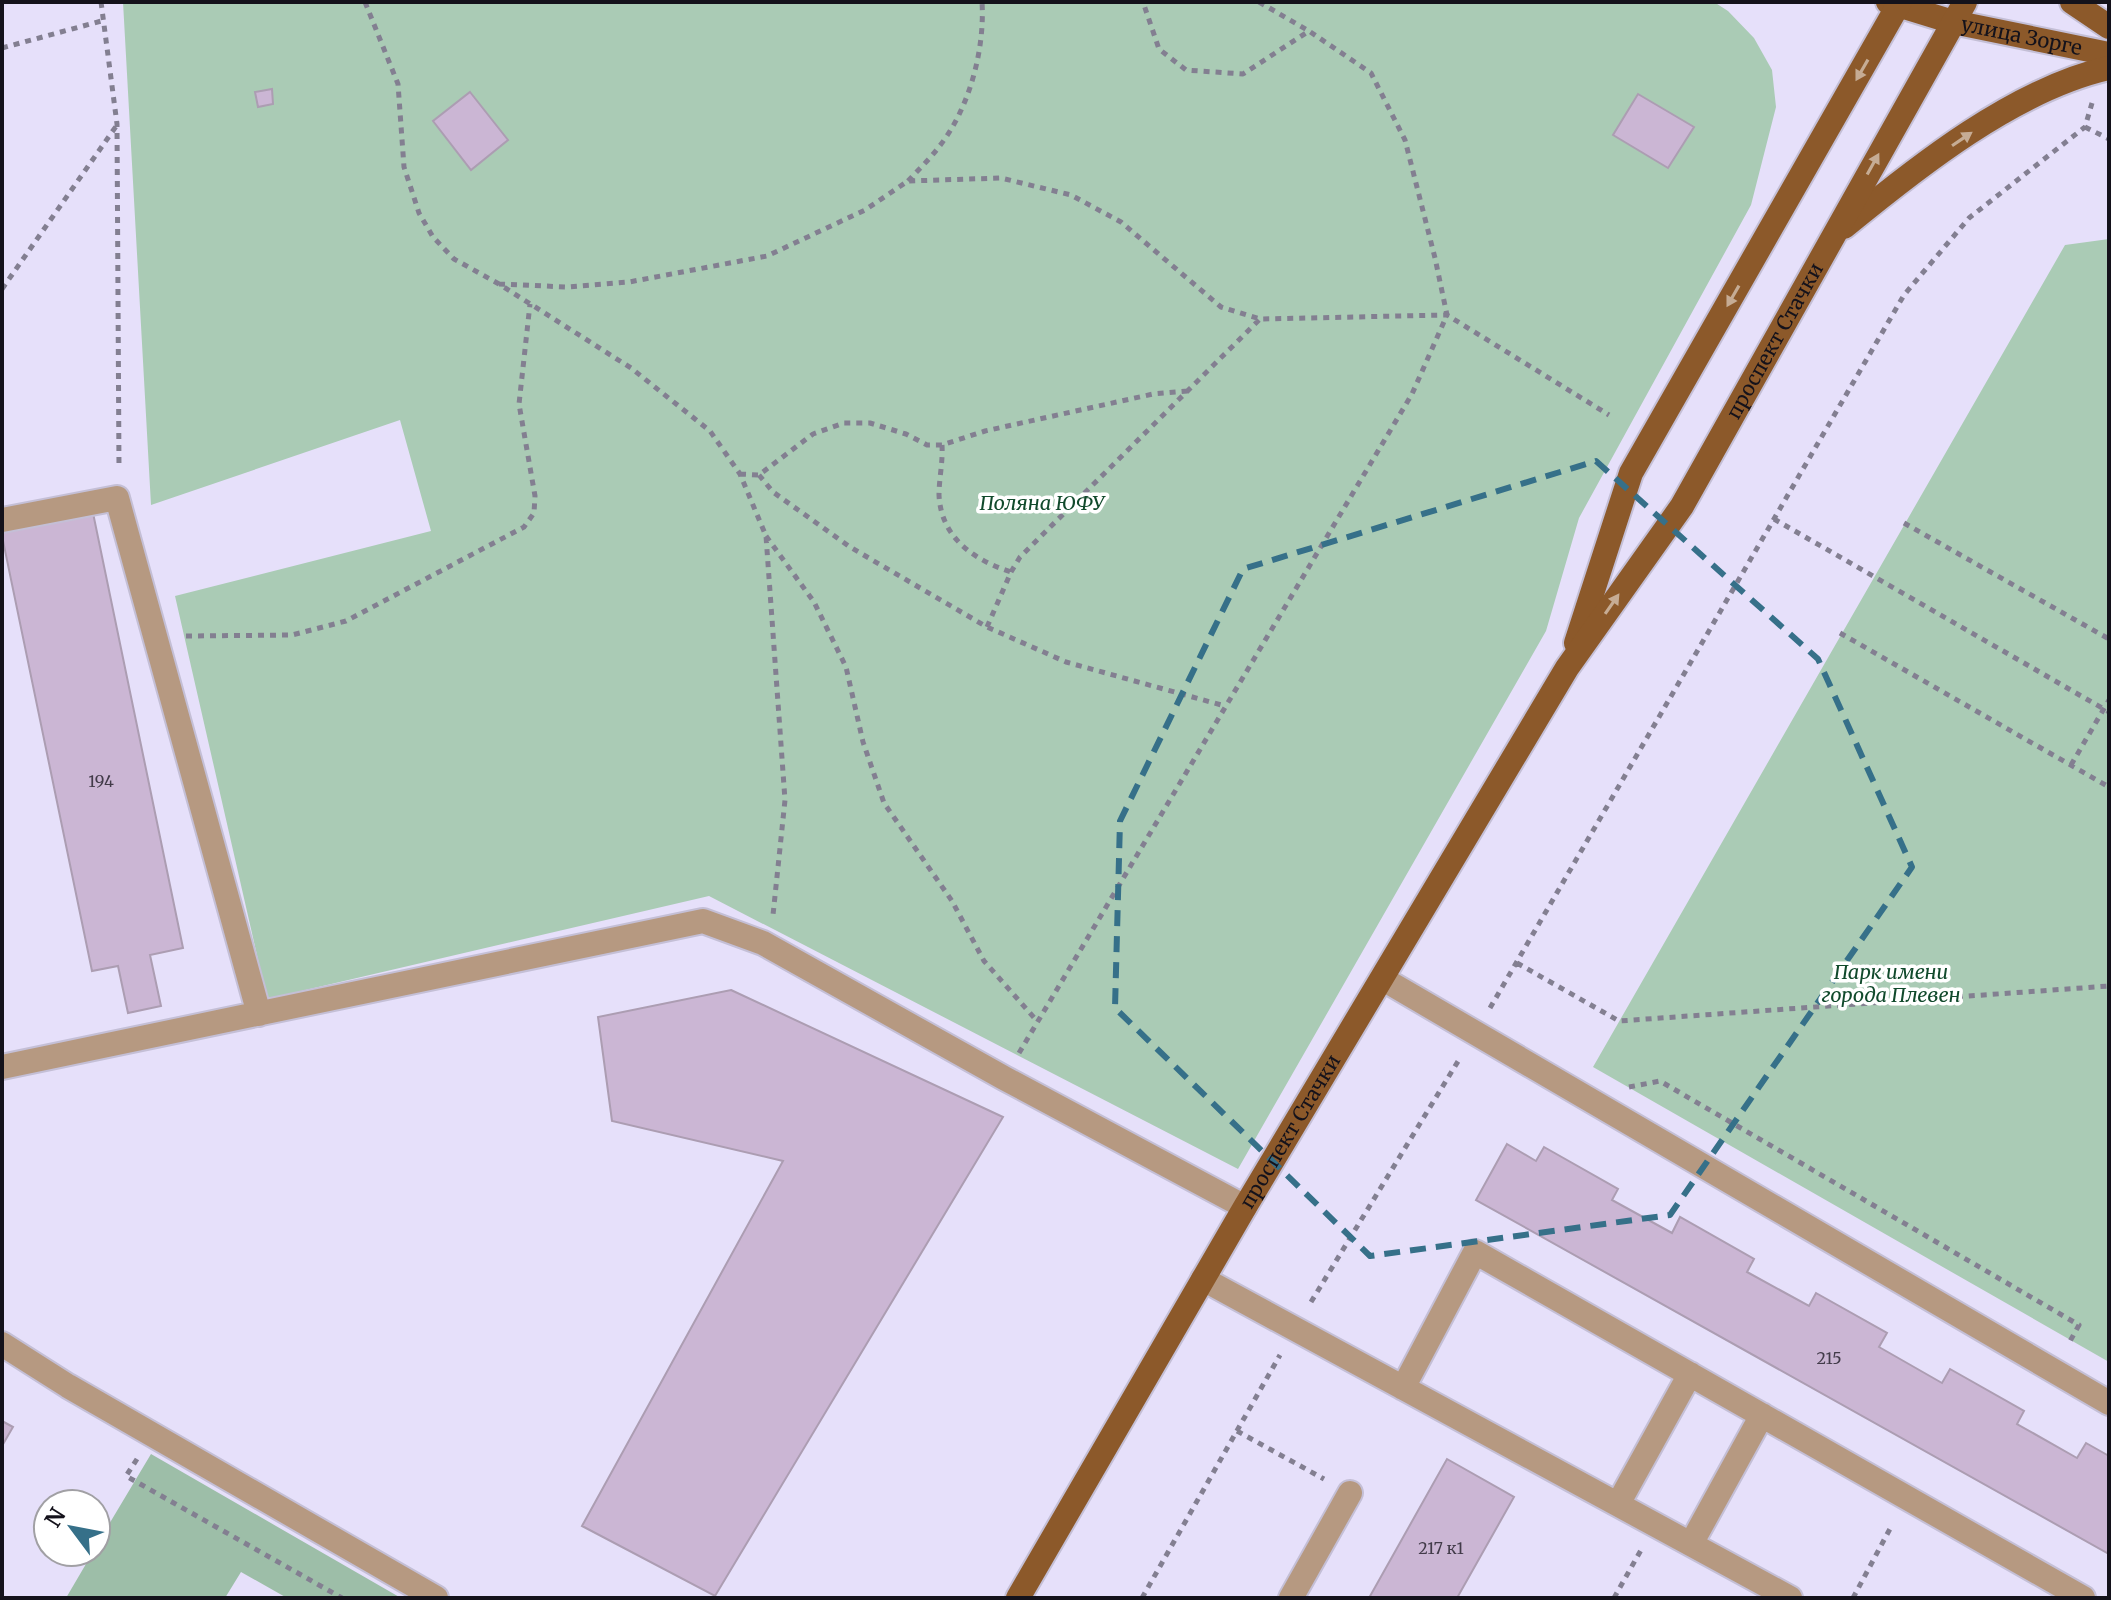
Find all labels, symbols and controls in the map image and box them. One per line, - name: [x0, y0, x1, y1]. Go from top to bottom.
- street label: улица Зорге: [1959, 11, 2084, 60]
- one-way arrow: [1855, 59, 1869, 81]
- one-way arrow: [1951, 133, 1973, 147]
- one-way arrow: [1866, 153, 1880, 175]
- street label: проспект Стачки: [1720, 258, 1828, 423]
- one-way arrow: [1726, 284, 1740, 307]
- park label: Поляна ЮФУ: [980, 490, 1107, 515]
- one-way arrow: [1604, 594, 1620, 614]
- house number: 194: [88, 771, 114, 791]
- park label: Парк имени города Плевен: [1821, 959, 1961, 1007]
- street label: проспект Стачки: [1234, 1050, 1345, 1213]
- house number: 215: [1816, 1348, 1842, 1368]
- north arrow: [32, 1488, 112, 1568]
- text: N: [39, 1502, 72, 1532]
- house number: 217 к1: [1418, 1538, 1464, 1558]

